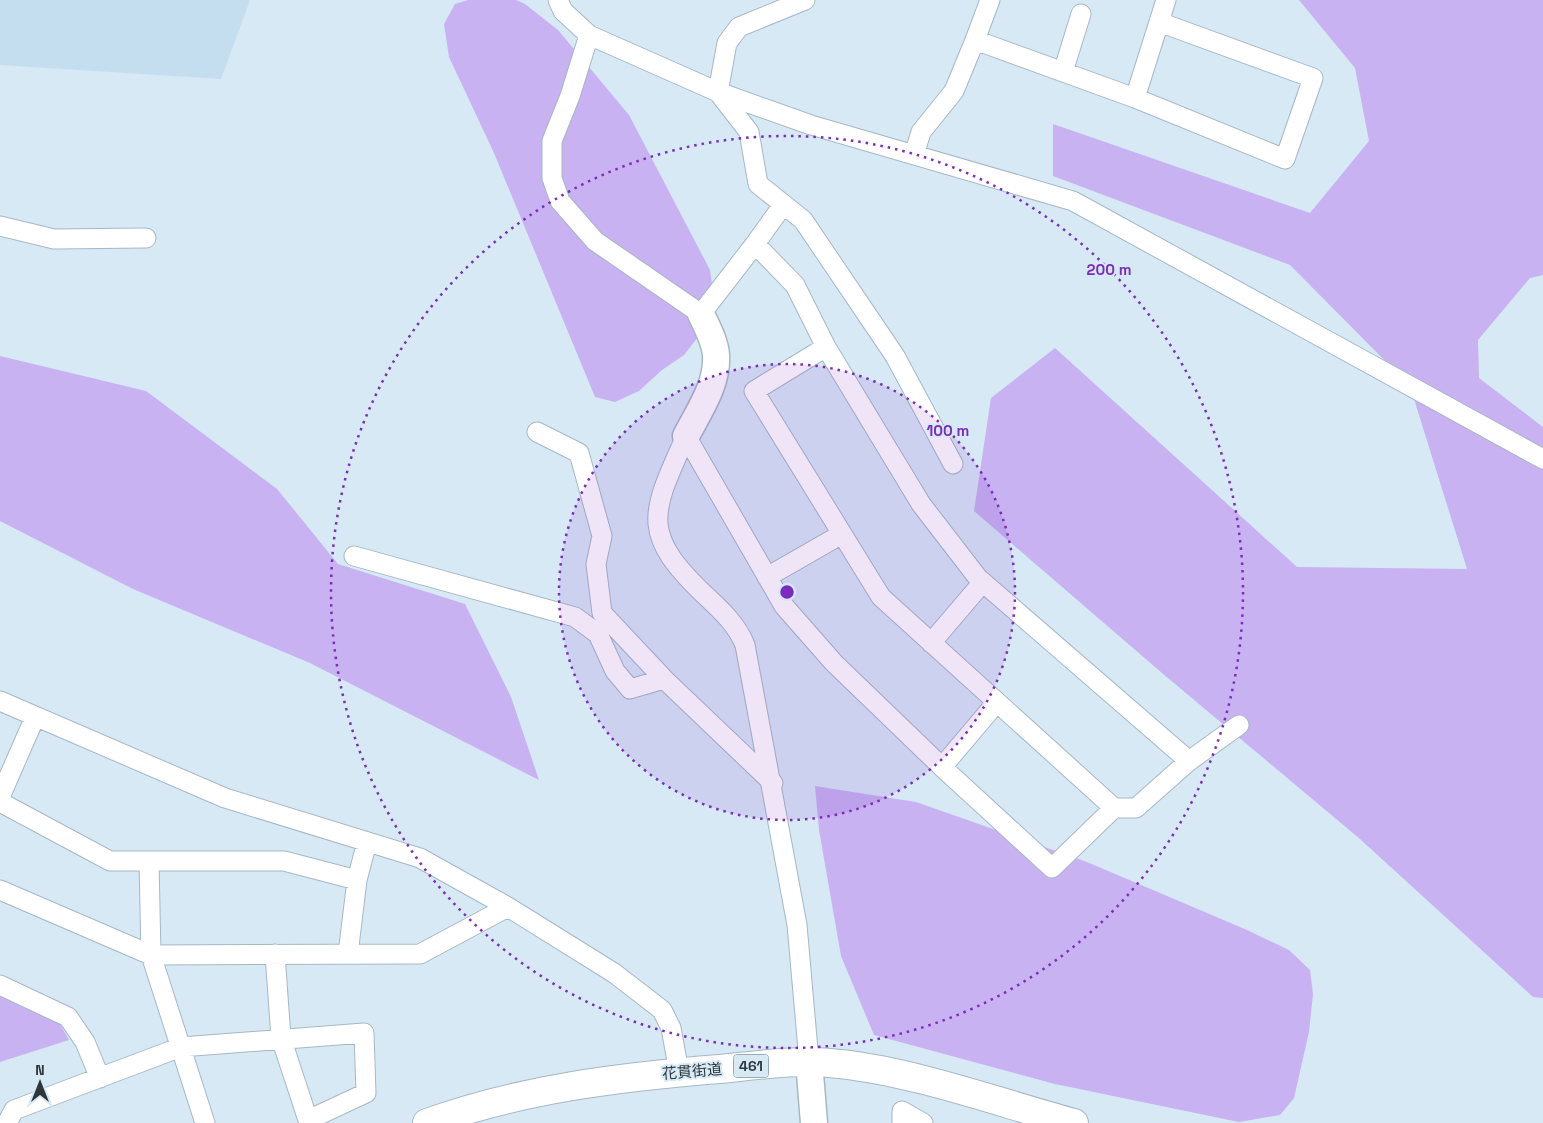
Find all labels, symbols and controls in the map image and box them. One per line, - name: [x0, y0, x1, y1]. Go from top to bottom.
- text: 200 m: [1087, 260, 1131, 279]
- text: 100 m: [927, 421, 969, 440]
- centre of rings: [778, 583, 796, 601]
- road number: 461: [734, 1054, 768, 1078]
- north arrow: [15, 1058, 65, 1108]
- street label: 花貫街道: [661, 1059, 723, 1083]
- text: N: [35, 1061, 45, 1079]

